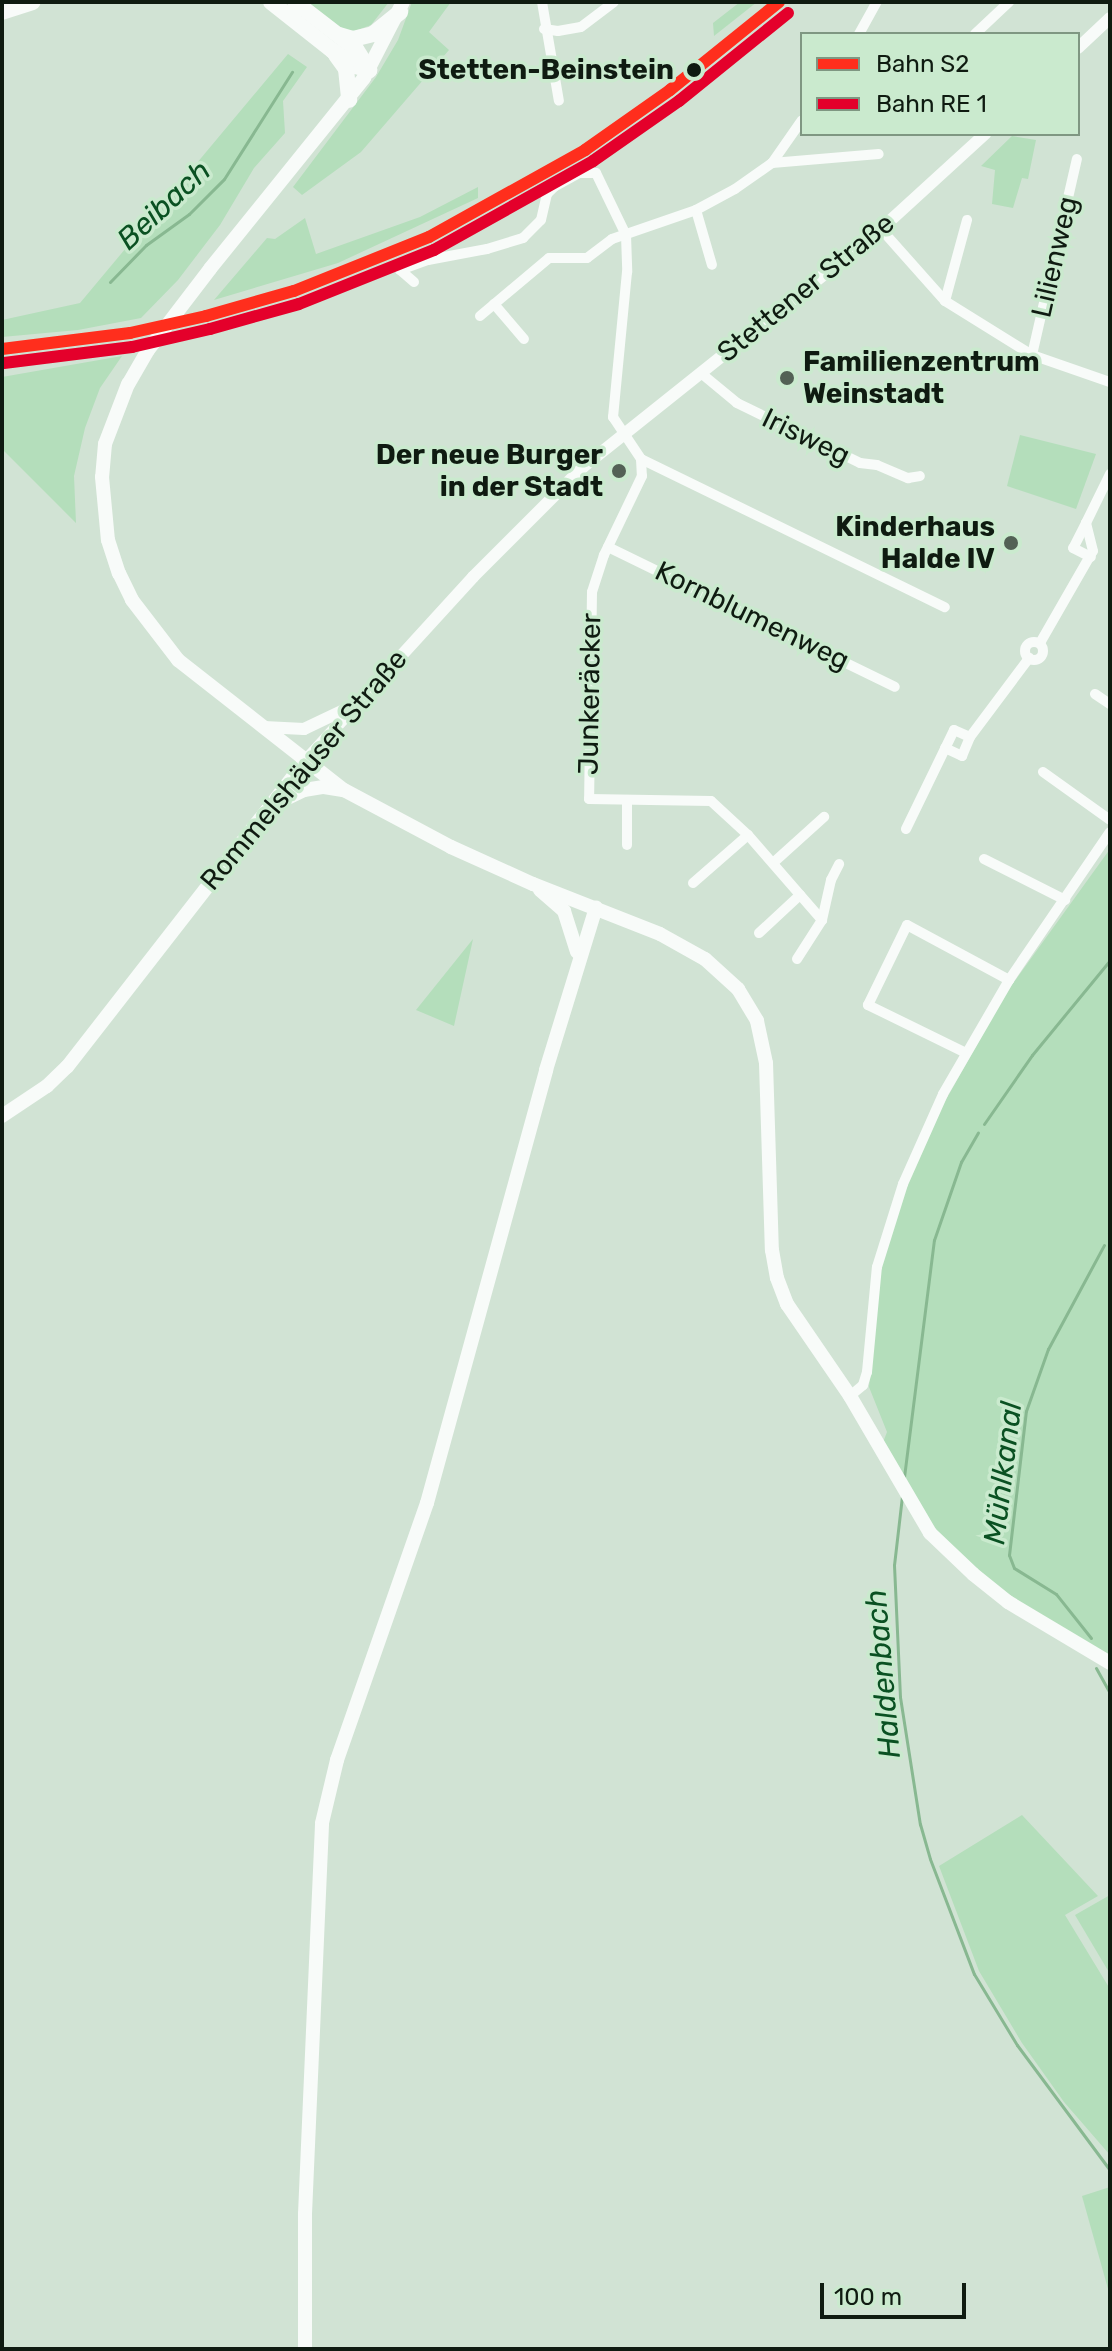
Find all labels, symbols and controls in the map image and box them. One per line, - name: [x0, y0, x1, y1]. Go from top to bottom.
- legend: [800, 32, 1080, 136]
- text: Bahn S2: [876, 50, 969, 78]
- place label: Stetten-Beinstein: [418, 53, 674, 87]
- marker: Stetten-Beinstein: [681, 57, 707, 83]
- text: Bahn RE 1: [876, 90, 987, 118]
- water label: Beibach: [110, 153, 218, 257]
- street label: Lilienweg: [1025, 193, 1085, 321]
- street label: Stettener Straße: [711, 206, 901, 370]
- place label: Familienzentrum Weinstadt: [803, 345, 1040, 411]
- marker: Familienzentrum Weinstadt: [778, 369, 796, 387]
- street label: Irisweg: [757, 401, 855, 473]
- place label: Der neue Burger in der Stadt: [375, 438, 603, 504]
- marker: Der neue Burger in der Stadt: [610, 462, 628, 480]
- place label: Kinderhaus Halde IV: [835, 510, 995, 576]
- marker: Kinderhaus Halde IV: [1002, 534, 1020, 552]
- street label: Kornblumenweg: [649, 554, 855, 678]
- street label: Junkeräcker: [572, 613, 608, 775]
- street label: Rommelshäuser Straße: [193, 643, 415, 897]
- water label: Mühlkanal: [976, 1399, 1030, 1547]
- water label: Haldenbach: [858, 1588, 908, 1760]
- scale bar: [824, 2267, 970, 2317]
- text: 100 m: [834, 2283, 902, 2311]

